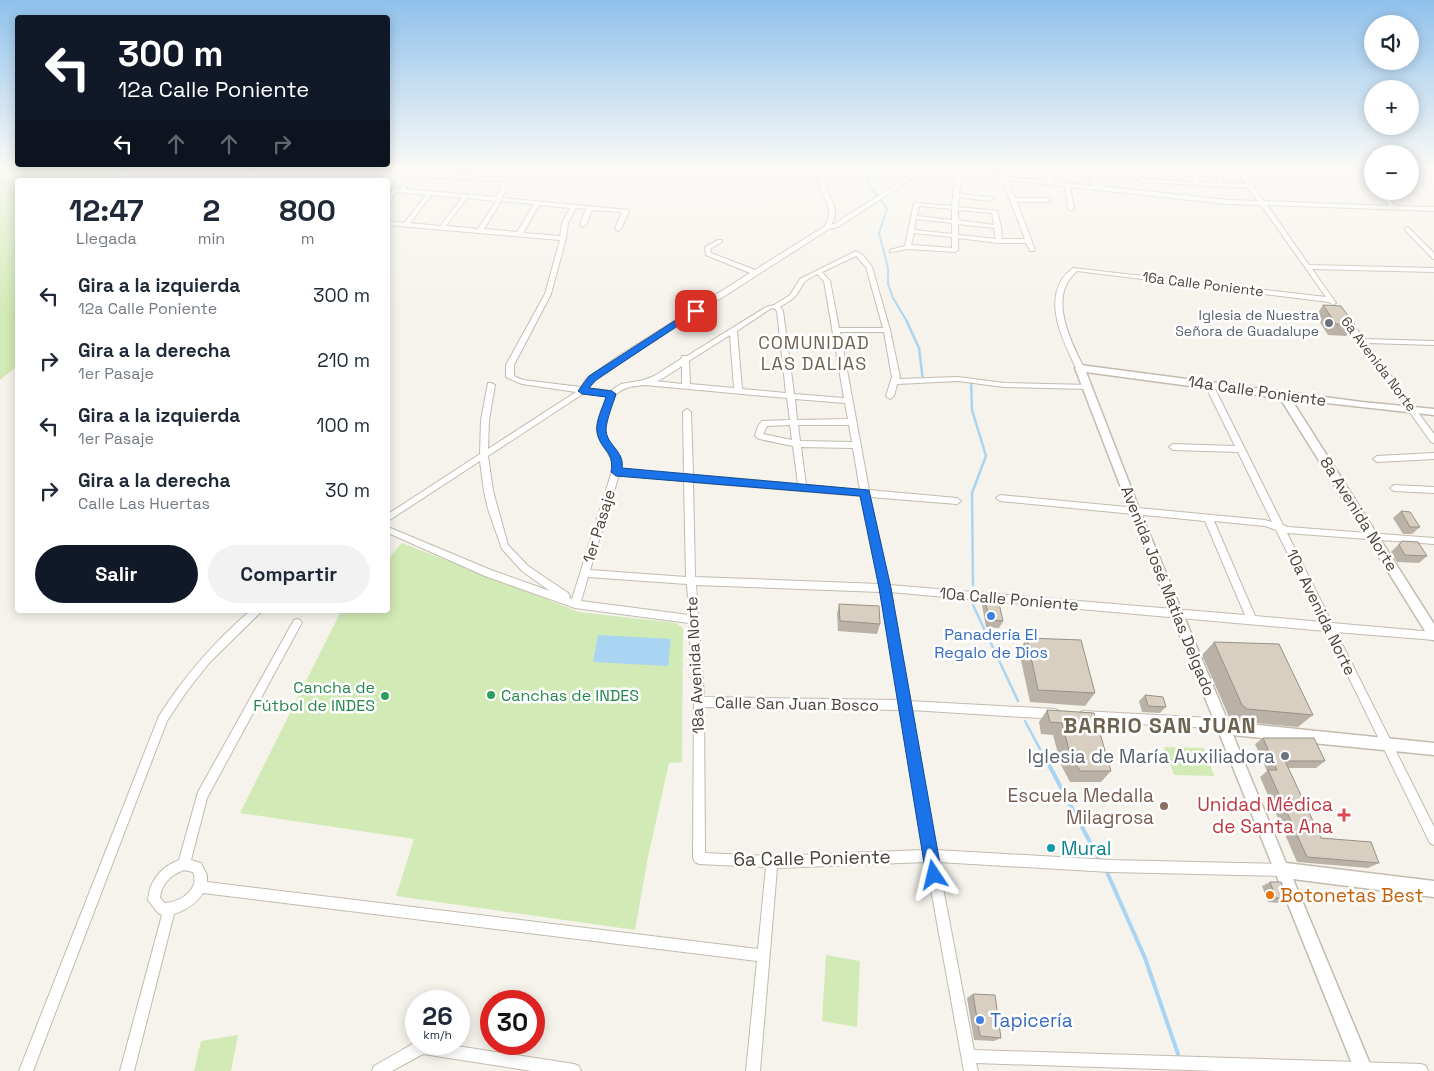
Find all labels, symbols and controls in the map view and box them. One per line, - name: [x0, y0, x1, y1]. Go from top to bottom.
- map controls: [1364, 15, 1419, 200]
- button: sound: [1364, 15, 1419, 70]
- text: 300 m: [118, 32, 223, 76]
- icon: left: [35, 35, 100, 100]
- text: 12a Calle Poniente: [118, 75, 309, 103]
- button: +: [1364, 80, 1419, 135]
- icon: left: [109, 130, 137, 158]
- icon: ahead: [162, 130, 190, 158]
- icon: ahead: [215, 130, 243, 158]
- icon: right: [268, 130, 296, 158]
- button: −: [1364, 145, 1419, 200]
- text: 12:47: [69, 191, 144, 230]
- text: 2: [203, 191, 220, 230]
- text: 800: [279, 191, 336, 230]
- text: Llegada: [76, 228, 137, 249]
- text: min: [198, 228, 225, 249]
- text: m: [301, 228, 314, 249]
- street label: 16a Calle Poniente: [1141, 268, 1265, 300]
- text: Gira a la izquierda: [78, 273, 240, 298]
- icon: left: [35, 282, 63, 310]
- text: 300 m: [313, 283, 370, 308]
- pin: [675, 290, 717, 332]
- icon: arrive: [682, 297, 710, 325]
- text: 12a Calle Poniente: [78, 298, 217, 319]
- place label: Iglesia de Nuestra Señora de Guadalupe: [1175, 306, 1319, 340]
- street label: 6a Avenida Norte: [1337, 313, 1421, 415]
- marker: Iglesia de Nuestra Señora de Guadalupe: [1323, 317, 1335, 329]
- district label: COMUNIDAD LAS DALIAS: [758, 331, 870, 375]
- text: Gira a la derecha: [78, 338, 230, 363]
- icon: right: [35, 347, 63, 375]
- text: 210 m: [317, 348, 370, 373]
- text: 1er Pasaje: [78, 363, 154, 384]
- street label: 14a Calle Poniente: [1186, 371, 1328, 411]
- text: Gira a la izquierda: [78, 403, 240, 428]
- icon: left: [35, 412, 63, 440]
- text: 100 m: [316, 413, 370, 438]
- text: 1er Pasaje: [78, 428, 154, 449]
- street label: 8a Avenida Norte: [1315, 453, 1403, 575]
- text: Gira a la derecha: [78, 468, 230, 493]
- icon: right: [35, 477, 63, 505]
- text: 30 m: [325, 478, 370, 503]
- street label: Avenida José Matías Delgado: [1116, 483, 1220, 699]
- street label: 1er Pasaje: [578, 487, 620, 565]
- text: Calle Las Huertas: [78, 493, 210, 514]
- button: Salir: [35, 545, 198, 603]
- button: Compartir: [208, 545, 370, 603]
- street label: 10a Avenida Norte: [1281, 545, 1361, 679]
- street label: 10a Calle Poniente: [938, 582, 1080, 616]
- street label: 18a Avenida Norte: [681, 596, 709, 734]
- marker: Panadería El Regalo de Dios: [985, 610, 997, 622]
- place label: Panadería El Regalo de Dios: [934, 624, 1048, 663]
- place label: Cancha de Fútbol de INDES: [253, 677, 375, 716]
- place label: Canchas de INDES: [501, 685, 639, 706]
- marker: Canchas de INDES: [485, 689, 497, 701]
- marker: Cancha de Fútbol de INDES: [379, 690, 391, 702]
- street label: Calle San Juan Bosco: [715, 692, 879, 716]
- district label: BARRIO SAN JUAN: [1063, 712, 1257, 739]
- place label: Iglesia de María Auxiliadora: [1027, 744, 1275, 769]
- marker: Iglesia de María Auxiliadora: [1279, 750, 1291, 762]
- place label: Escuela Medalla Milagrosa: [1008, 783, 1154, 830]
- place label: Unidad Médica de Santa Ana: [1197, 792, 1333, 839]
- marker: Escuela Medalla Milagrosa: [1158, 800, 1170, 812]
- marker: Unidad Médica de Santa Ana: [1337, 808, 1351, 822]
- place label: Mural: [1061, 836, 1111, 861]
- marker: Mural: [1045, 842, 1057, 854]
- street label: 6a Calle Poniente: [733, 844, 891, 872]
- position arrow: [907, 848, 959, 900]
- place label: Botonetas Best: [1280, 883, 1423, 908]
- marker: Botonetas Best: [1264, 889, 1276, 901]
- speed limit sign: 30: [480, 990, 545, 1055]
- text: 26: [422, 1000, 453, 1032]
- place label: Tapicería: [990, 1008, 1073, 1033]
- marker: Tapicería: [974, 1014, 986, 1026]
- text: km/h: [423, 1027, 452, 1043]

